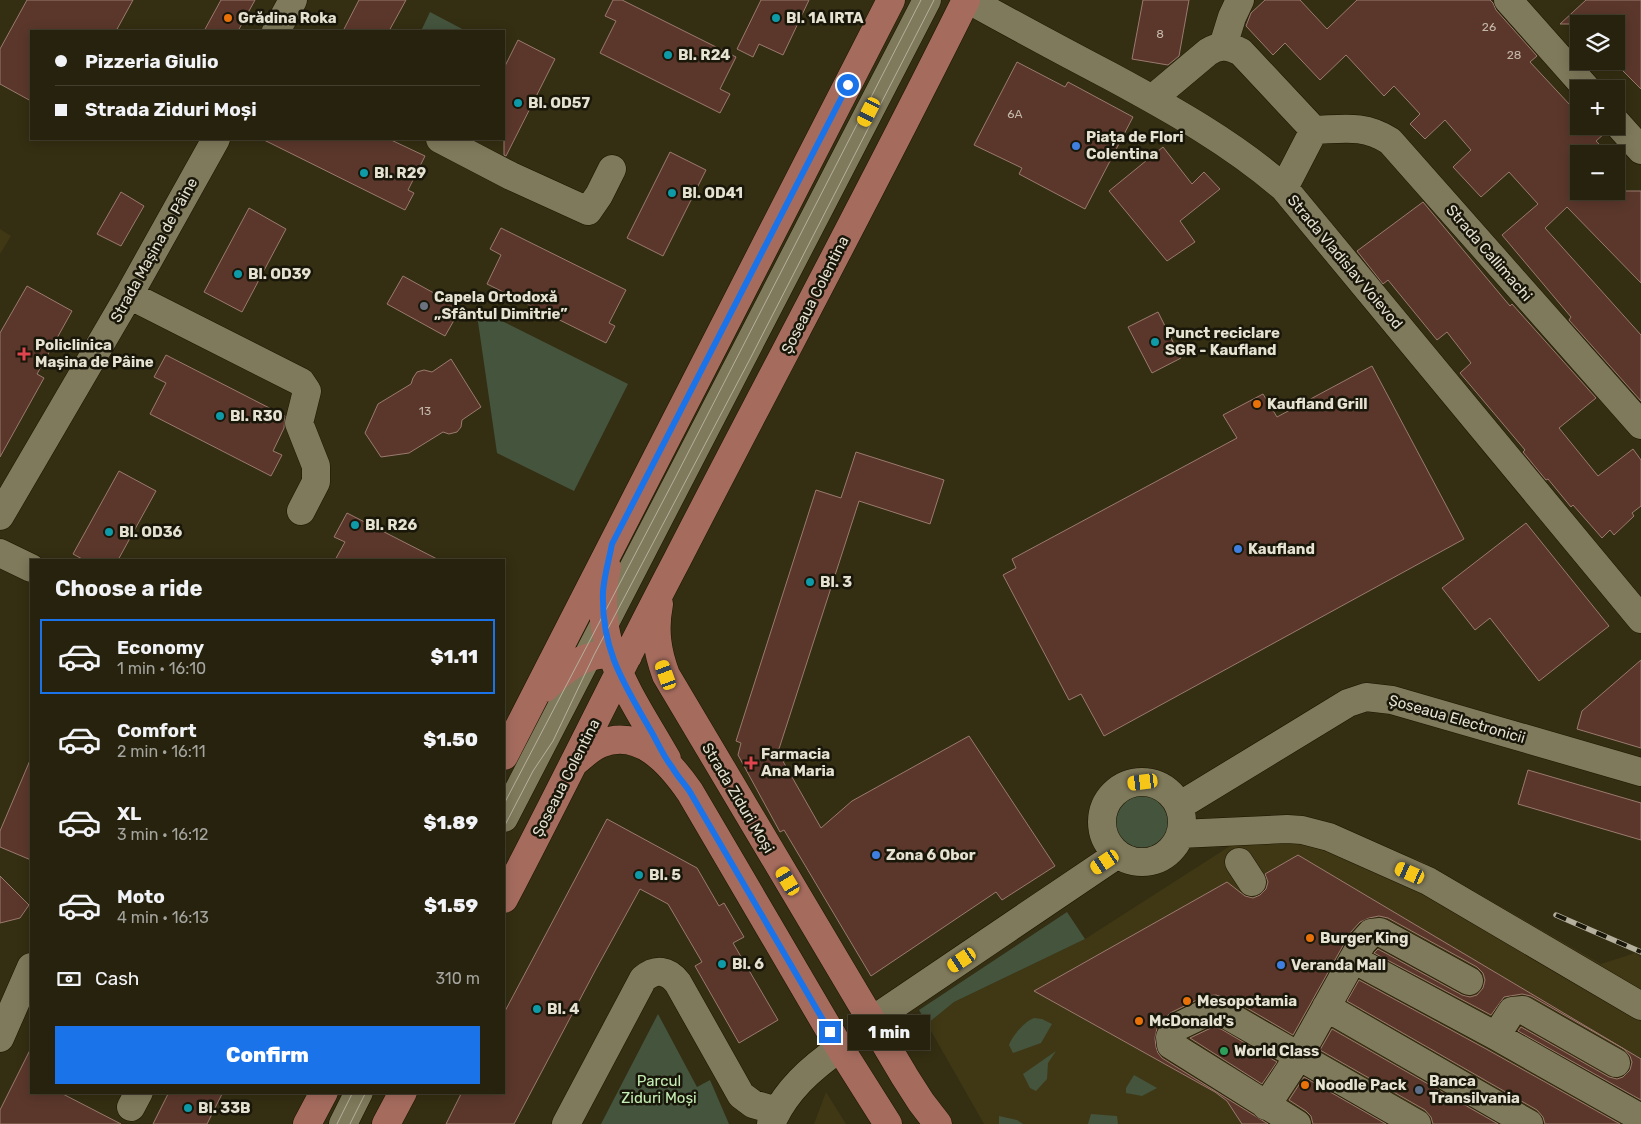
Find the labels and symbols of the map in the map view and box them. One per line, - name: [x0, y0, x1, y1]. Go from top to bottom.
- place label: Grădina Roka: [238, 9, 337, 27]
- place label: Bl. 1A IRTA: [786, 9, 864, 27]
- marker: Grădina Roka: [222, 12, 234, 24]
- marker: Bl. 1A IRTA: [770, 12, 782, 24]
- house number: 26: [1482, 20, 1496, 34]
- house number: 8: [1156, 27, 1164, 41]
- place label: Bl. R24: [678, 46, 731, 64]
- house number: 28: [1507, 48, 1521, 62]
- marker: Bl. R24: [662, 49, 674, 61]
- route start: [837, 74, 859, 96]
- place label: Bl. OD57: [528, 94, 590, 112]
- car: [855, 95, 882, 129]
- marker: Bl. OD57: [512, 97, 524, 109]
- house number: 6A: [1007, 107, 1023, 121]
- place label: Piața de Flori Colentina: [1086, 128, 1184, 163]
- marker: Piața de Flori Colentina: [1070, 140, 1082, 152]
- place label: Bl. R29: [374, 164, 426, 182]
- marker: Bl. R29: [358, 167, 370, 179]
- street label: Strada Mașina de Pâine: [107, 175, 201, 325]
- place label: Bl. OD41: [682, 184, 743, 202]
- marker: Bl. OD41: [666, 187, 678, 199]
- street label: Strada Vladislav Voievod: [1284, 191, 1406, 333]
- street label: Strada Callimachi: [1442, 201, 1536, 305]
- street label: Șoseaua Colentina: [778, 233, 852, 357]
- place label: Bl. OD39: [248, 265, 312, 283]
- marker: Bl. OD39: [232, 268, 244, 280]
- place label: Capela Ortodoxă „Sfântul Dimitrie”: [434, 288, 567, 323]
- marker: Capela Ortodoxă „Sfântul Dimitrie”: [418, 300, 430, 312]
- place label: Punct reciclare SGR - Kaufland: [1165, 324, 1280, 359]
- place label: Policlinica Mașina de Pâine: [35, 336, 154, 371]
- marker: Punct reciclare SGR - Kaufland: [1149, 336, 1161, 348]
- marker: Policlinica Mașina de Pâine: [17, 347, 31, 361]
- place label: Kaufland Grill: [1267, 395, 1368, 413]
- marker: Kaufland Grill: [1251, 398, 1263, 410]
- house number: 13: [419, 404, 431, 418]
- place label: Bl. R30: [230, 407, 283, 425]
- marker: Bl. R30: [214, 410, 226, 422]
- place label: Bl. R26: [365, 516, 417, 534]
- marker: Bl. R26: [349, 519, 361, 531]
- place label: Bl. OD36: [119, 523, 183, 541]
- marker: Bl. OD36: [103, 526, 115, 538]
- place label: Kaufland: [1248, 540, 1315, 558]
- marker: Kaufland: [1232, 543, 1244, 555]
- place label: Bl. 3: [820, 573, 852, 591]
- marker: Bl. 3: [804, 576, 816, 588]
- car: [653, 658, 678, 692]
- street label: Șoseaua Electronicii: [1387, 691, 1527, 747]
- street label: Șoseaua Colentina: [529, 716, 603, 840]
- street label: Strada Ziduri Moși: [698, 740, 778, 856]
- place label: Farmacia Ana Maria: [761, 745, 835, 780]
- marker: Farmacia Ana Maria: [745, 757, 757, 769]
- car: [1127, 773, 1158, 791]
- place label: Zona 6 Obor: [886, 846, 976, 864]
- car: [1088, 847, 1121, 877]
- marker: Zona 6 Obor: [870, 849, 882, 861]
- car: [1393, 860, 1426, 886]
- car: [773, 864, 802, 898]
- place label: Bl. 5: [649, 866, 681, 884]
- marker: Bl. 5: [633, 869, 645, 881]
- place label: Burger King: [1320, 929, 1408, 947]
- marker: Burger King: [1304, 932, 1316, 944]
- car: [945, 945, 978, 975]
- place label: Bl. 6: [732, 955, 764, 973]
- place label: Veranda Mall: [1291, 956, 1386, 974]
- marker: Bl. 6: [716, 958, 728, 970]
- marker: Veranda Mall: [1275, 959, 1287, 971]
- place label: Mesopotamia: [1197, 992, 1297, 1010]
- marker: Mesopotamia: [1181, 995, 1193, 1007]
- place label: Bl. 4: [547, 1000, 580, 1018]
- marker: Bl. 4: [531, 1003, 543, 1015]
- place label: McDonald's: [1149, 1012, 1234, 1030]
- callout: 1 min: [848, 1014, 930, 1050]
- marker: McDonald's: [1133, 1015, 1145, 1027]
- route end: [819, 1021, 841, 1043]
- place label: World Class: [1234, 1042, 1319, 1060]
- marker: World Class: [1218, 1045, 1230, 1057]
- park label: Parcul Ziduri Moși: [621, 1072, 697, 1107]
- place label: Banca Transilvania: [1429, 1072, 1520, 1107]
- place label: Noodle Pack: [1315, 1076, 1407, 1094]
- marker: Noodle Pack: [1299, 1079, 1311, 1091]
- marker: Banca Transilvania: [1413, 1084, 1425, 1096]
- place label: Bl. 33B: [198, 1099, 251, 1117]
- marker: Bl. 33B: [182, 1102, 194, 1114]

